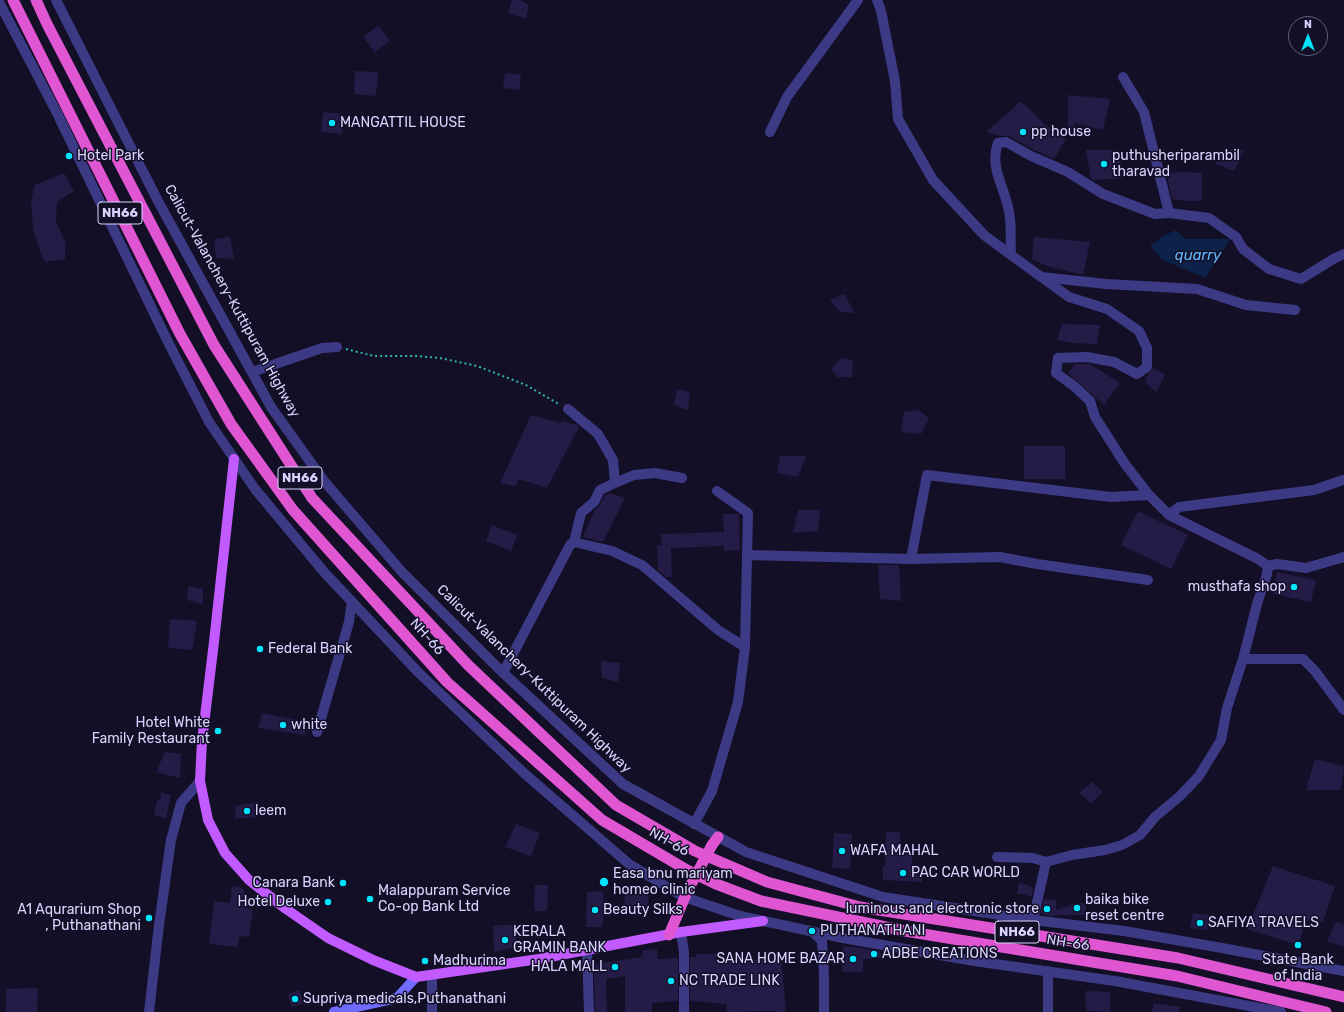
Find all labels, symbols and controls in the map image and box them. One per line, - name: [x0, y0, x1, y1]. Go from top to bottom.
- north arrow: [1288, 16, 1328, 56]
- text: N: [1304, 18, 1312, 31]
- place label: MANGATTIL HOUSE: [340, 115, 466, 131]
- marker: MANGATTIL HOUSE: [327, 118, 337, 128]
- place label: pp house: [1031, 124, 1091, 140]
- marker: pp house: [1018, 127, 1028, 137]
- place label: Hotel Park: [77, 148, 144, 164]
- place label: puthusheriparambil tharavad: [1112, 148, 1240, 180]
- marker: Hotel Park: [64, 151, 74, 161]
- marker: puthusheriparambil tharavad: [1099, 159, 1109, 169]
- street label: Calicut-Valanchery-Kuttipuram Highway: [161, 182, 303, 420]
- road number: NH66: [98, 202, 142, 224]
- water label: quarry: [1175, 247, 1221, 265]
- road number: NH66: [278, 467, 322, 489]
- place label: musthafa shop: [1188, 579, 1286, 595]
- street label: Calicut-Valanchery-Kuttipuram Highway: [433, 581, 635, 777]
- marker: musthafa shop: [1289, 582, 1299, 592]
- street label: NH-66: [406, 615, 448, 659]
- place label: Federal Bank: [268, 641, 353, 657]
- marker: Federal Bank: [255, 644, 265, 654]
- place label: Hotel White Family Restaurant: [92, 715, 210, 748]
- place label: white: [291, 717, 327, 733]
- marker: white: [278, 720, 288, 730]
- marker: Hotel White Family Restaurant: [213, 726, 223, 736]
- place label: leem: [255, 803, 287, 819]
- marker: leem: [242, 806, 252, 816]
- street label: NH-66: [646, 824, 692, 860]
- place label: WAFA MAHAL: [850, 843, 938, 859]
- marker: WAFA MAHAL: [837, 846, 847, 856]
- place label: PAC CAR WORLD: [911, 865, 1020, 881]
- place label: Easa bnu mariyam homeo clinic: [613, 866, 733, 898]
- marker: PAC CAR WORLD: [898, 868, 908, 878]
- place label: Canara Bank: [253, 875, 335, 891]
- marker: Easa bnu mariyam homeo clinic: [598, 876, 610, 888]
- marker: Canara Bank: [338, 878, 348, 888]
- place label: Malappuram Service Co-op Bank Ltd: [378, 883, 510, 916]
- place label: baika bike reset centre: [1085, 892, 1164, 924]
- place label: Hotel Deluxe: [237, 894, 320, 910]
- marker: Malappuram Service Co-op Bank Ltd: [365, 894, 375, 904]
- marker: Hotel Deluxe: [323, 897, 333, 907]
- place label: luminous and electronic store: [846, 901, 1039, 917]
- place label: A1 Aqurarium Shop , Puthanathani: [17, 902, 141, 934]
- place label: Beauty Silks: [603, 902, 683, 918]
- marker: baika bike reset centre: [1072, 903, 1082, 913]
- marker: luminous and electronic store: [1042, 904, 1052, 914]
- marker: Beauty Silks: [590, 905, 600, 915]
- marker: A1 Aqurarium Shop , Puthanathani: [144, 913, 154, 923]
- place label: SAFIYA TRAVELS: [1208, 915, 1319, 931]
- marker: SAFIYA TRAVELS: [1195, 918, 1205, 928]
- road number: NH66: [995, 921, 1039, 943]
- place label: PUTHANATHANI: [820, 923, 925, 939]
- place label: KERALA GRAMIN BANK: [513, 924, 606, 956]
- marker: PUTHANATHANI: [807, 926, 817, 936]
- street label: NH-66: [1045, 931, 1091, 955]
- marker: KERALA GRAMIN BANK: [500, 935, 510, 945]
- marker: State Bank of India: [1293, 940, 1303, 950]
- place label: ADBE CREATIONS: [882, 946, 997, 962]
- marker: ADBE CREATIONS: [869, 949, 879, 959]
- place label: SANA HOME BAZAR: [716, 951, 845, 967]
- place label: State Bank of India: [1262, 952, 1334, 984]
- place label: Madhurima: [433, 953, 506, 969]
- marker: SANA HOME BAZAR: [848, 954, 858, 964]
- marker: Madhurima: [420, 956, 430, 966]
- place label: HALA MALL: [531, 959, 607, 975]
- marker: HALA MALL: [610, 962, 620, 972]
- place label: NC TRADE LINK: [679, 973, 780, 989]
- marker: NC TRADE LINK: [666, 976, 676, 986]
- place label: Supriya medicals,Puthanathani: [303, 991, 506, 1007]
- marker: Supriya medicals,Puthanathani: [290, 994, 300, 1004]

